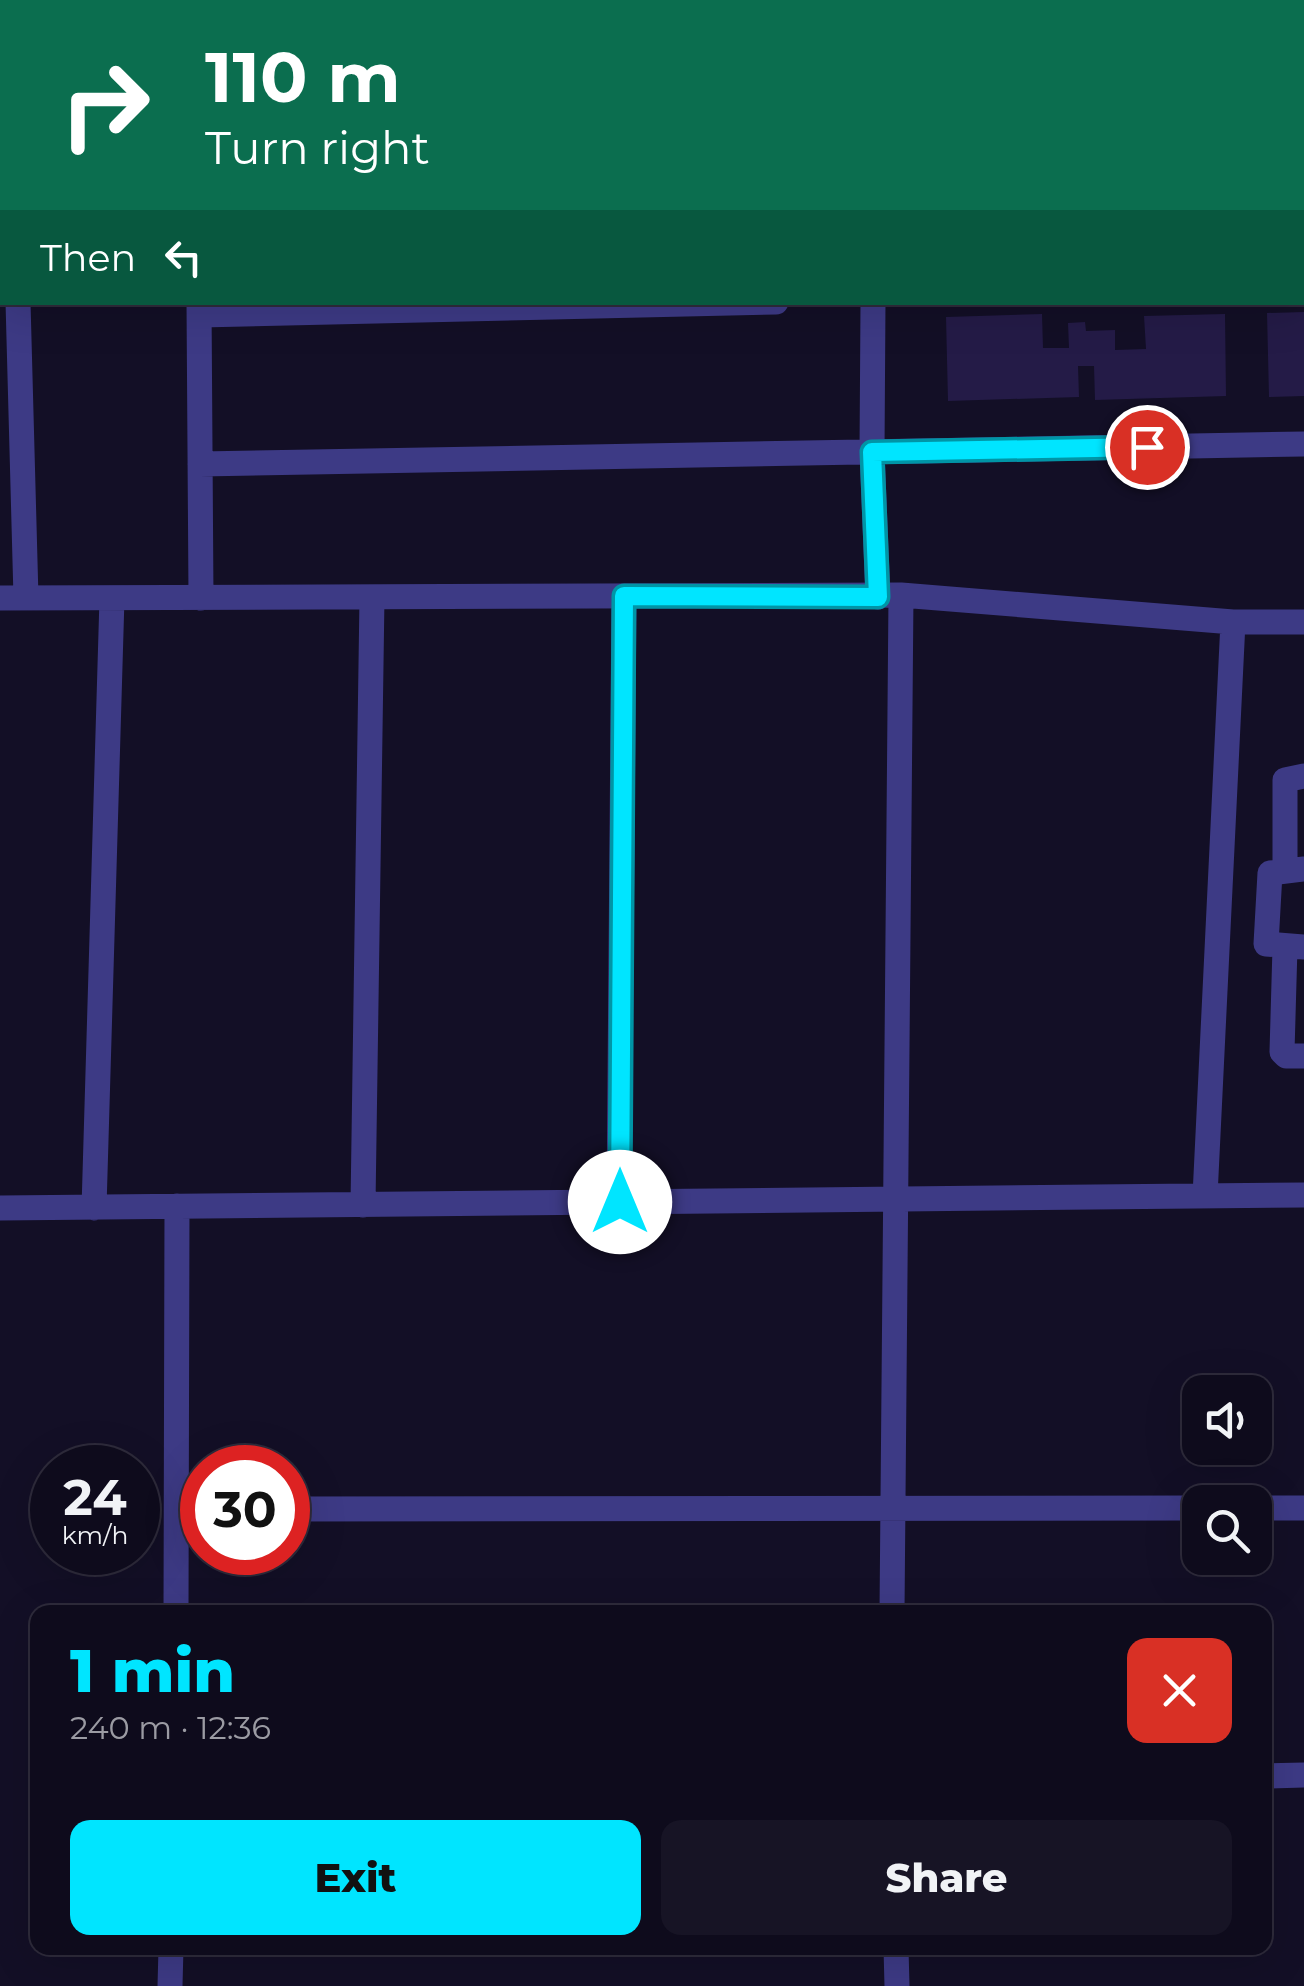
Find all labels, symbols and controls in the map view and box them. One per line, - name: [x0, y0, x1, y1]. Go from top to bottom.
- text: 110 m: [205, 34, 401, 120]
- icon: right: [40, 40, 170, 170]
- text: Turn right: [205, 120, 430, 175]
- icon: left: [156, 230, 211, 285]
- text: Then: [40, 234, 136, 281]
- pin: [1105, 405, 1190, 490]
- icon: arrive: [1120, 420, 1175, 475]
- position arrow: [568, 1150, 672, 1254]
- map controls: [1182, 1375, 1272, 1575]
- button: sound: [1182, 1375, 1272, 1465]
- speed limit sign: 30: [180, 1445, 310, 1575]
- text: 24: [63, 1467, 127, 1528]
- button: search: [1182, 1485, 1272, 1575]
- text: km/h: [62, 1520, 128, 1550]
- text: 1 min: [70, 1634, 235, 1707]
- button: close: [1127, 1638, 1232, 1743]
- text: 240 m · 12:36: [70, 1708, 271, 1747]
- button: Exit: [70, 1820, 641, 1935]
- button: Share: [661, 1820, 1232, 1935]

